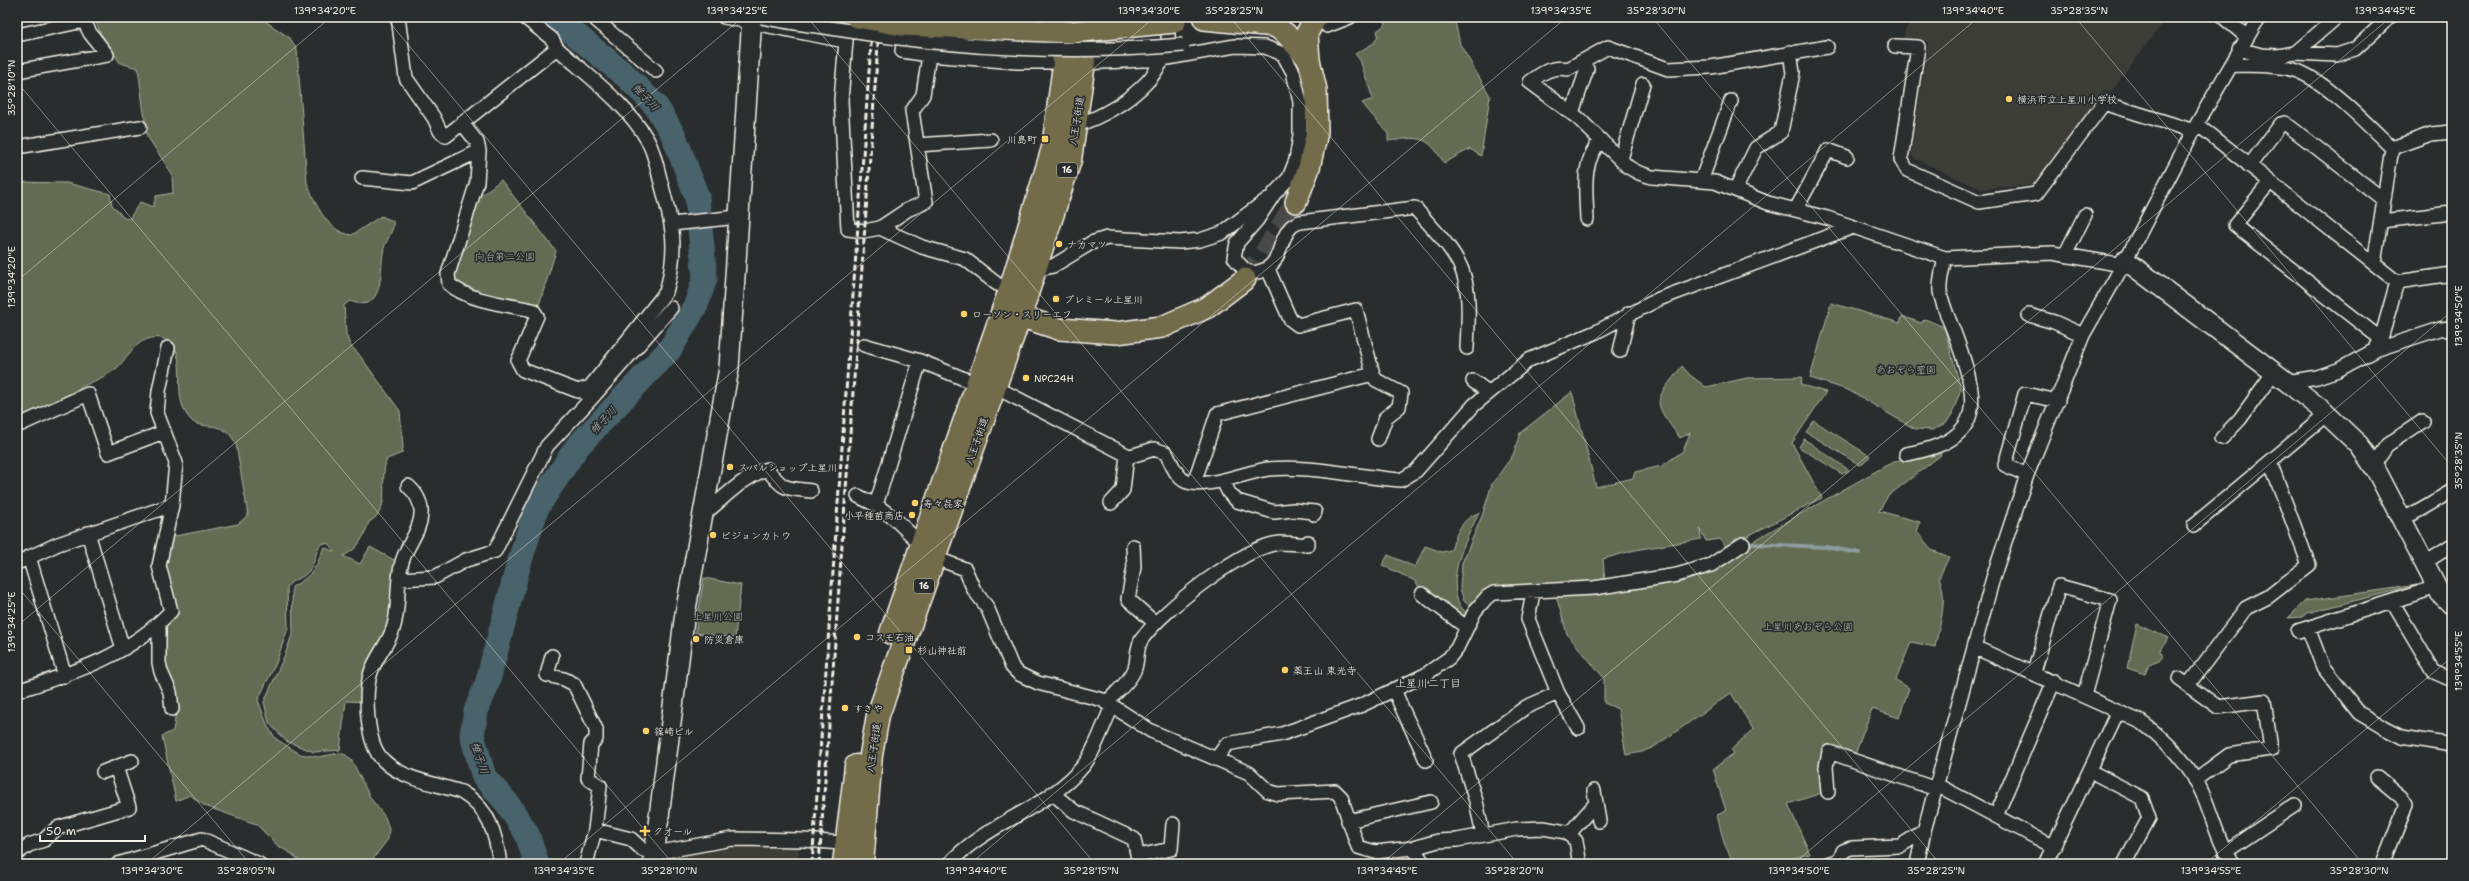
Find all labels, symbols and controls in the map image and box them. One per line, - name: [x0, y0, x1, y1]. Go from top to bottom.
- text: 139°34'20"E: [294, 4, 356, 17]
- text: 139°34'25"E: [706, 4, 768, 17]
- text: 139°34'30"E: [1118, 4, 1180, 17]
- text: 35°28'25"N: [1205, 4, 1263, 17]
- text: 139°34'35"E: [1530, 4, 1592, 17]
- text: 35°28'30"N: [1626, 4, 1686, 17]
- text: 139°34'40"E: [1942, 4, 2004, 17]
- text: 35°28'35"N: [2050, 4, 2108, 17]
- text: 139°34'45"E: [2355, 4, 2415, 17]
- text: 35°28'10"N: [5, 60, 18, 116]
- water label: 帷子川: [629, 80, 662, 115]
- place label: 横浜市立上星川小学校: [2017, 93, 2117, 106]
- marker: 横浜市立上星川小学校: [2004, 94, 2014, 104]
- street label: 八王子街道: [1066, 95, 1087, 147]
- place label: 川島町: [1007, 133, 1037, 146]
- marker: 川島町: [1040, 134, 1050, 144]
- road number: 16: [1057, 163, 1077, 177]
- place label: ナカマツ: [1067, 238, 1107, 251]
- marker: ナカマツ: [1054, 239, 1064, 249]
- text: 139°34'20"E: [5, 246, 18, 308]
- park label: 向台第二公園: [475, 250, 535, 263]
- text: 139°34'50"E: [2452, 285, 2465, 347]
- place label: プレミール上星川: [1064, 293, 1143, 306]
- marker: プレミール上星川: [1051, 294, 1061, 304]
- place label: ローソン・スリーエフ: [972, 308, 1072, 321]
- marker: ローソン・スリーエフ: [959, 309, 969, 319]
- park label: あおぞら霊園: [1876, 363, 1936, 376]
- place label: NPC24H: [1034, 372, 1074, 385]
- marker: NPC24H: [1021, 373, 1031, 383]
- water label: 帷子川: [587, 403, 620, 438]
- street label: 八王子街道: [962, 415, 991, 467]
- text: 35°28'35"N: [2452, 432, 2465, 490]
- place label: スバルショップ上星川: [738, 461, 838, 474]
- marker: スバルショップ上星川: [725, 462, 735, 472]
- place label: 寿々㐂家: [923, 497, 963, 510]
- marker: 寿々㐂家: [910, 498, 920, 508]
- place label: 小平種苗商店: [844, 509, 904, 522]
- marker: 小平種苗商店: [907, 510, 917, 520]
- place label: ビジョンカトウ: [721, 529, 791, 542]
- marker: ビジョンカトウ: [708, 530, 718, 540]
- road number: 16: [914, 579, 934, 593]
- text: 139°34'25"E: [5, 591, 18, 653]
- park label: 上星川公園: [693, 610, 743, 623]
- park label: 上星川あおぞら公園: [1763, 620, 1853, 633]
- place label: コスモ石油: [865, 631, 915, 644]
- text: 139°34'55"E: [2452, 631, 2465, 691]
- marker: コスモ石油: [852, 632, 862, 642]
- place label: 防災倉庫: [704, 633, 744, 646]
- marker: 防災倉庫: [691, 634, 701, 644]
- place label: 杉山神社前: [917, 644, 967, 657]
- marker: 杉山神社前: [904, 645, 914, 655]
- place label: 薬王山 東光寺: [1293, 664, 1356, 677]
- marker: 薬王山 東光寺: [1280, 665, 1290, 675]
- district label: 上星川二丁目: [1395, 676, 1461, 691]
- place label: すきや: [853, 702, 883, 715]
- marker: すきや: [840, 703, 850, 713]
- street label: 八王子街道: [864, 722, 883, 774]
- place label: 篠崎ビル: [654, 725, 694, 738]
- marker: 篠崎ビル: [641, 726, 651, 736]
- water label: 帷子川: [467, 740, 492, 776]
- scale bar: [40, 817, 145, 843]
- text: 50 m: [46, 823, 76, 839]
- place label: クオール: [653, 825, 692, 838]
- marker: クオール: [640, 826, 650, 836]
- text: 139°34'30"E: [121, 864, 183, 877]
- text: 35°28'05"N: [217, 864, 275, 877]
- text: 139°34'35"E: [533, 864, 595, 877]
- text: 35°28'10"N: [641, 864, 697, 877]
- text: 139°34'40"E: [945, 864, 1007, 877]
- text: 35°28'15"N: [1063, 864, 1119, 877]
- text: 139°34'45"E: [1357, 864, 1417, 877]
- text: 35°28'20"N: [1484, 864, 1544, 877]
- text: 139°34'50"E: [1768, 864, 1830, 877]
- text: 35°28'25"N: [1907, 864, 1965, 877]
- text: 139°34'55"E: [2181, 864, 2241, 877]
- text: 35°28'30"N: [2329, 864, 2389, 877]

